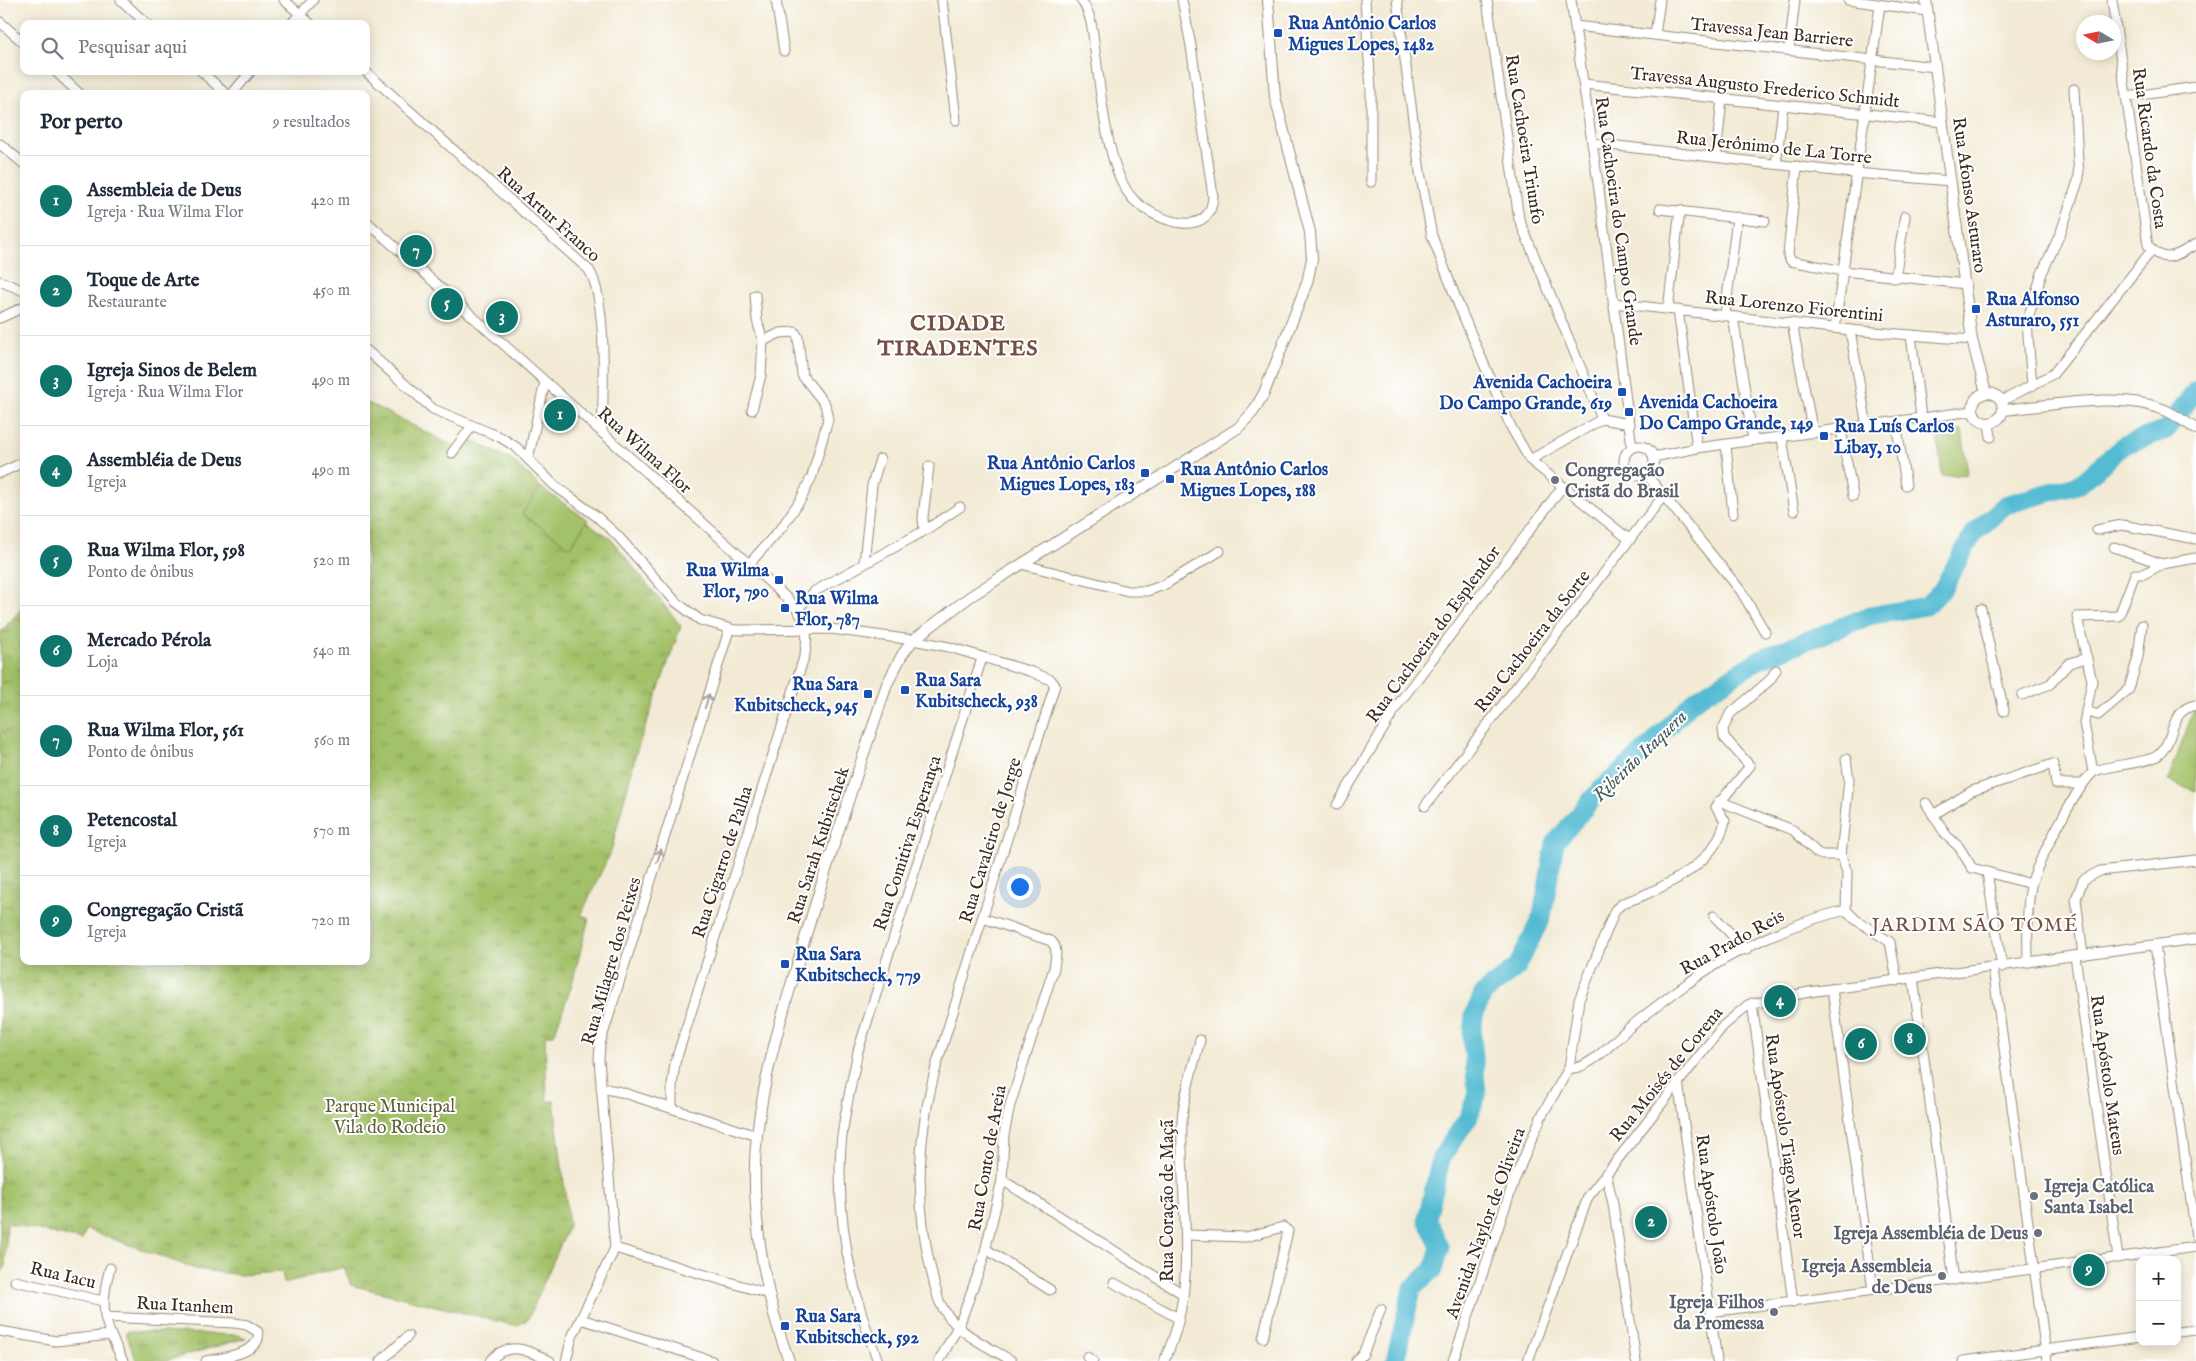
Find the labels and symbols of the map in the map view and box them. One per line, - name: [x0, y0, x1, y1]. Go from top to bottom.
- place label: Rua Antônio Carlos Migues Lopes, 1482: [1288, 13, 1437, 57]
- street label: Travessa Jean Barriere: [1689, 13, 1854, 53]
- north arrow: [2076, 15, 2121, 60]
- marker: Rua Antônio Carlos Migues Lopes, 1482: [1272, 27, 1284, 39]
- street label: Rua Cachoeira Triunfo: [1499, 53, 1548, 226]
- street label: Travessa Augusto Frederico Schmidt: [1629, 63, 1901, 114]
- street label: Rua Ricardo da Costa: [2126, 66, 2171, 230]
- street label: Rua Cachoeira do Campo Grande: [1589, 95, 1646, 347]
- street label: Rua Afonso Asturaro: [1946, 116, 1991, 275]
- street label: Rua Jerônimo de La Torre: [1675, 127, 1873, 170]
- street label: Rua Artur Franco: [491, 162, 605, 268]
- pin: 7: [400, 232, 432, 270]
- pin: 5: [431, 285, 463, 323]
- street label: Rua Lorenzo Fiorentini: [1703, 287, 1884, 328]
- place label: Rua Alfonso Asturaro, 551: [1985, 289, 2080, 333]
- pin: 3: [486, 298, 518, 336]
- marker: Rua Alfonso Asturaro, 551: [1970, 303, 1982, 315]
- district label: CIDADE TIRADENTES: [876, 310, 1039, 363]
- place label: Avenida Cachoeira Do Campo Grande, 619: [1439, 372, 1613, 416]
- marker: Avenida Cachoeira Do Campo Grande, 619: [1616, 386, 1628, 398]
- place label: Avenida Cachoeira Do Campo Grande, 149: [1638, 392, 1813, 436]
- pin: 1: [544, 396, 576, 434]
- street label: Rua Wilma Flor: [592, 403, 696, 500]
- marker: Avenida Cachoeira Do Campo Grande, 149: [1623, 406, 1635, 418]
- place label: Rua Luís Carlos Libay, 10: [1834, 416, 1955, 460]
- marker: Rua Luís Carlos Libay, 10: [1818, 430, 1830, 442]
- place label: Rua Antônio Carlos Migues Lopes, 183: [987, 453, 1136, 497]
- place label: Rua Antônio Carlos Migues Lopes, 188: [1180, 459, 1329, 503]
- place label: Congregação Cristã do Brasil: [1565, 460, 1680, 504]
- marker: Rua Antônio Carlos Migues Lopes, 183: [1139, 467, 1151, 479]
- marker: Rua Antônio Carlos Migues Lopes, 188: [1164, 473, 1176, 485]
- marker: Congregação Cristã do Brasil: [1549, 474, 1561, 486]
- street label: Rua Cachoeira do Esplendor: [1362, 541, 1507, 728]
- place label: Rua Wilma Flor, 790: [686, 560, 770, 604]
- street label: Rua Cachoeira da Sorte: [1470, 566, 1596, 718]
- marker: Rua Wilma Flor, 790: [773, 574, 785, 586]
- place label: Rua Wilma Flor, 787: [795, 588, 879, 632]
- marker: Rua Wilma Flor, 787: [779, 602, 791, 614]
- place label: Rua Sara Kubitscheck, 938: [915, 670, 1038, 714]
- place label: Rua Sara Kubitscheck, 945: [734, 674, 859, 718]
- marker: Rua Sara Kubitscheck, 938: [899, 684, 911, 696]
- marker: Rua Sara Kubitscheck, 945: [862, 688, 874, 700]
- one-way arrow: [702, 693, 712, 709]
- water label: Ribeirão Itaquera: [1588, 705, 1693, 808]
- street label: Rua Comitiva Esperança: [869, 753, 948, 934]
- street label: Rua Cavaleiro de Jorge: [955, 755, 1028, 926]
- street label: Rua Sarah Kubitschek: [783, 764, 856, 927]
- street label: Rua Cigarro de Palha: [688, 783, 759, 942]
- one-way arrow: [654, 849, 664, 865]
- your location: [1007, 874, 1033, 900]
- street label: Rua Milagre dos Peixes: [577, 875, 647, 1048]
- street label: Rua Prado Reis: [1677, 905, 1789, 981]
- district label: JARDIM SÃO TOMÉ: [1869, 913, 2079, 938]
- place label: Rua Sara Kubitscheck, 779: [795, 944, 921, 988]
- marker: Rua Sara Kubitscheck, 779: [779, 958, 791, 970]
- pin: 4: [1764, 982, 1796, 1020]
- street label: Rua Apóstolo Mateus: [2084, 994, 2129, 1157]
- street label: Rua Moisés de Corena: [1606, 1003, 1729, 1147]
- pin: 8: [1894, 1020, 1926, 1058]
- pin: 6: [1845, 1025, 1877, 1063]
- street label: Rua Apóstolo Tiago Menor: [1759, 1032, 1810, 1241]
- street label: Rua Conto de Areia: [964, 1083, 1013, 1233]
- park label: Parque Municipal Vila do Rodeio: [325, 1096, 455, 1140]
- street label: Rua Coração de Maçã: [1157, 1119, 1180, 1282]
- street label: Avenida Naylor de Oliveira: [1441, 1125, 1532, 1323]
- street label: Rua Apóstolo João: [1689, 1133, 1732, 1276]
- place label: Igreja Católica Santa Isabel: [2044, 1176, 2155, 1220]
- marker: Igreja Católica Santa Isabel: [2028, 1190, 2040, 1202]
- pin: 2: [1635, 1203, 1667, 1241]
- place label: Igreja Assembléia de Deus: [1833, 1223, 2029, 1246]
- marker: Igreja Assembléia de Deus: [2032, 1227, 2044, 1239]
- pin: 9: [2073, 1251, 2105, 1289]
- place label: Igreja Assembleia de Deus: [1801, 1256, 1933, 1300]
- street label: Rua Iacu: [27, 1258, 98, 1295]
- marker: Igreja Assembleia de Deus: [1936, 1270, 1948, 1282]
- street label: Rua Itanhem: [136, 1292, 234, 1321]
- place label: Igreja Filhos da Promessa: [1669, 1292, 1765, 1336]
- place label: Rua Sara Kubitscheck, 592: [795, 1306, 919, 1350]
- marker: Igreja Filhos da Promessa: [1768, 1306, 1780, 1318]
- marker: Rua Sara Kubitscheck, 592: [779, 1320, 791, 1332]

